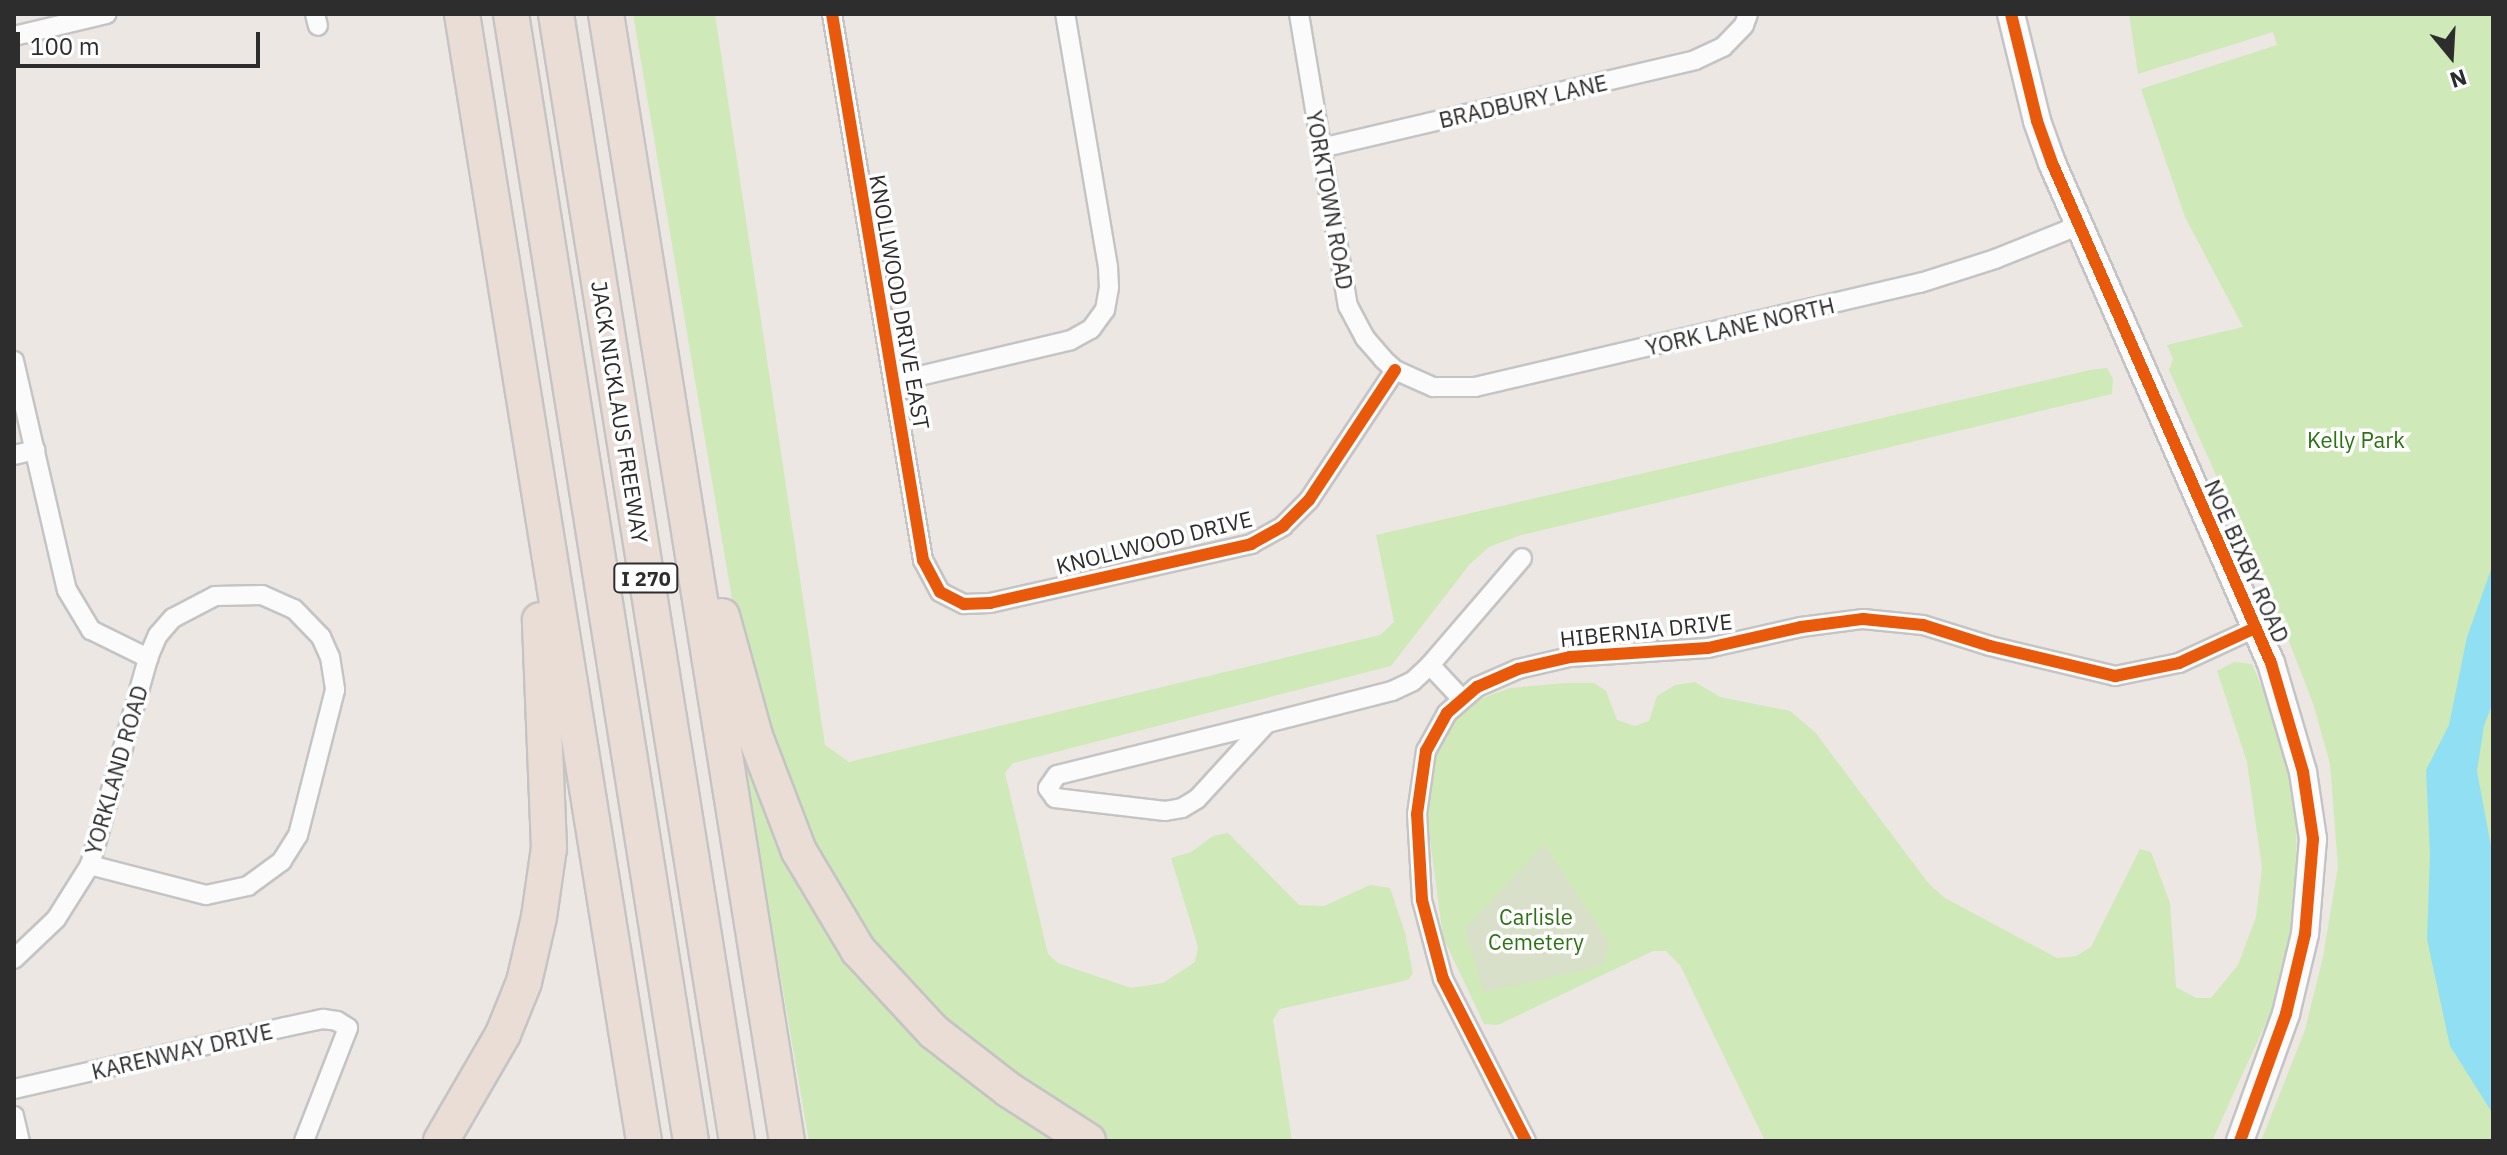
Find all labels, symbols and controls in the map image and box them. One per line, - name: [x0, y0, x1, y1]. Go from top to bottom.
- scale bar: [20, 16, 264, 66]
- north arrow: [2411, 16, 2491, 96]
- text: 100 m: [30, 30, 100, 62]
- text: N: [2447, 63, 2471, 96]
- street label: BRADBURY LANE: [1436, 69, 1610, 133]
- street label: YORKTOWN ROAD: [1301, 108, 1359, 292]
- street label: KNOLLWOOD DRIVE EAST: [865, 173, 935, 431]
- street label: JACK NICKLAUS FREEWAY: [586, 279, 654, 545]
- street label: YORK LANE NORTH: [1643, 291, 1837, 361]
- park label: Kelly Park: [2307, 427, 2405, 453]
- street label: NOE BIXBY ROAD: [2199, 475, 2295, 647]
- street label: KNOLLWOOD DRIVE: [1053, 505, 1255, 579]
- road number: I 270: [612, 562, 680, 594]
- street label: HIBERNIA DRIVE: [1559, 608, 1733, 652]
- street label: YORKLAND ROAD: [79, 682, 153, 858]
- park label: Carlisle Cemetery: [1488, 903, 1584, 954]
- street label: KARENWAY DRIVE: [89, 1017, 275, 1085]

